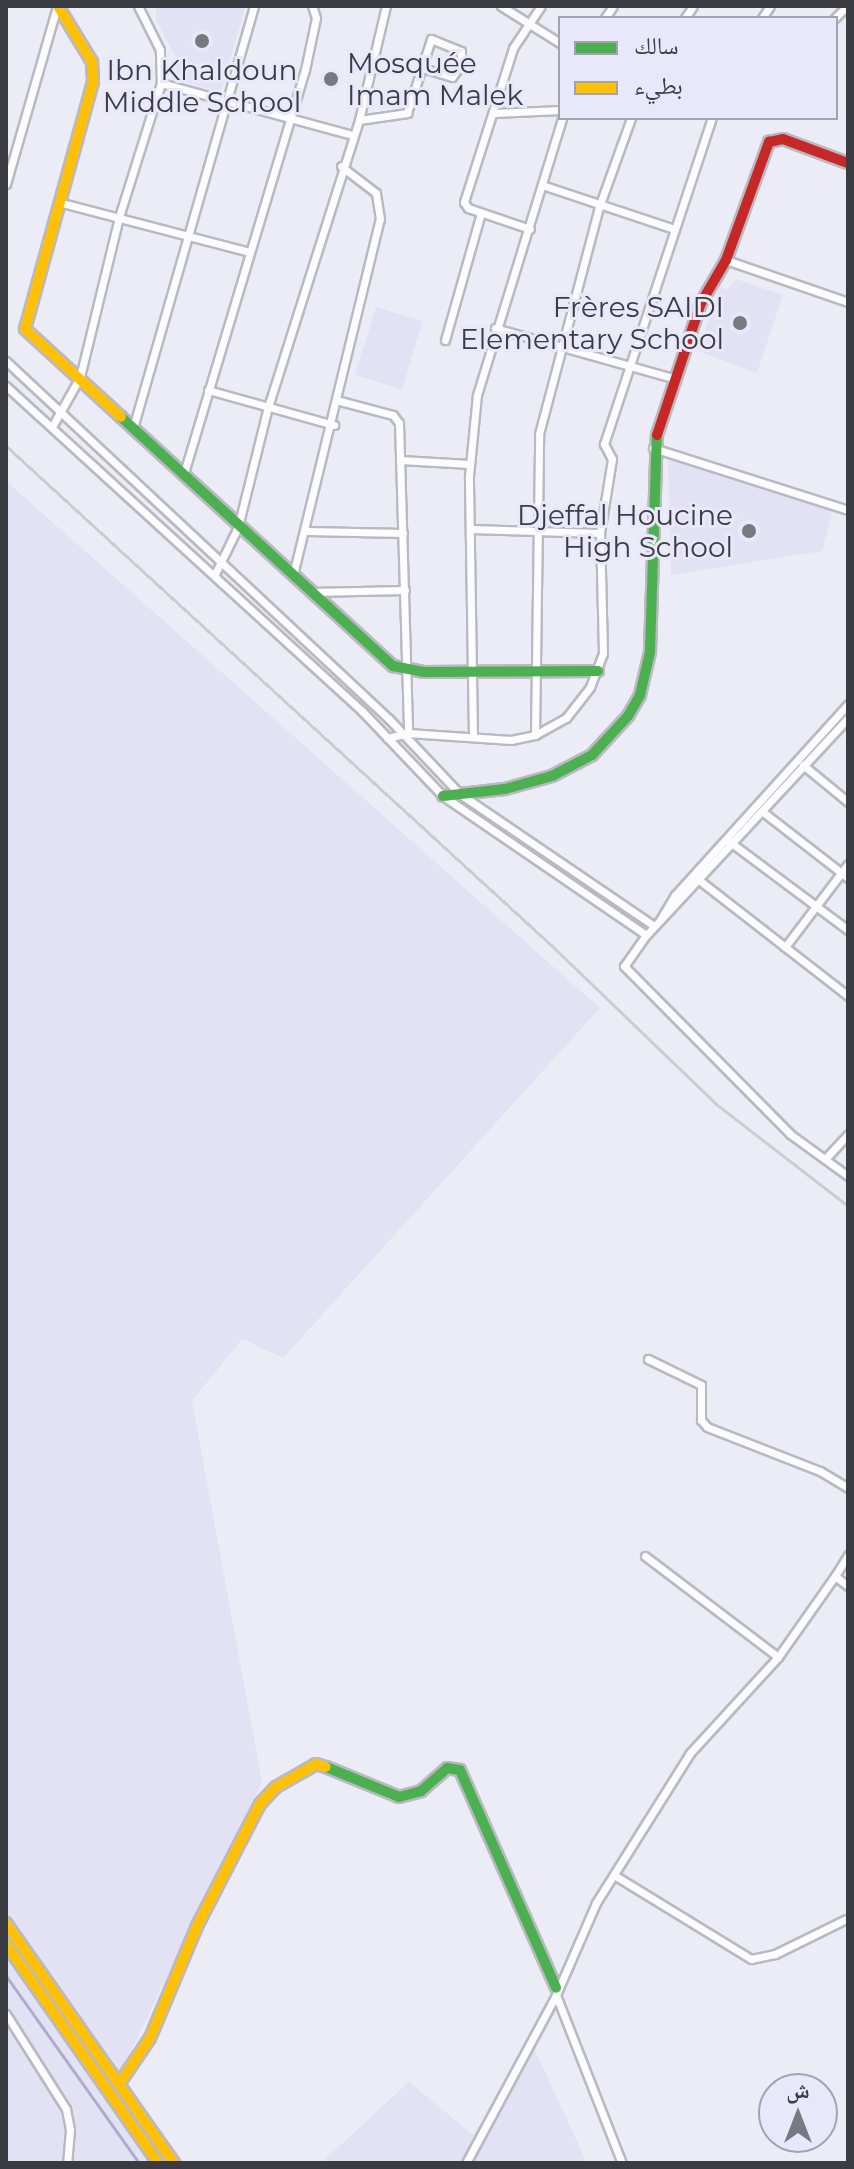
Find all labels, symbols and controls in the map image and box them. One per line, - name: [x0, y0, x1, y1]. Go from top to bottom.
- legend: [558, 16, 838, 120]
- text: سالك: [634, 31, 679, 60]
- marker: Ibn Khaldoun Middle School: [193, 32, 211, 50]
- place label: Mosquée Imam Malek: [347, 46, 523, 112]
- place label: Ibn Khaldoun Middle School: [103, 53, 301, 119]
- marker: Mosquée Imam Malek: [322, 70, 340, 88]
- text: بطيء: [634, 71, 683, 100]
- place label: Frères SAIDI Elementary School: [460, 290, 724, 356]
- marker: Frères SAIDI Elementary School: [731, 314, 749, 332]
- place label: Djeffal Houcine High School: [517, 498, 733, 564]
- marker: Djeffal Houcine High School: [740, 522, 758, 540]
- north arrow: [758, 2073, 838, 2153]
- text: ش: [786, 2077, 810, 2104]

